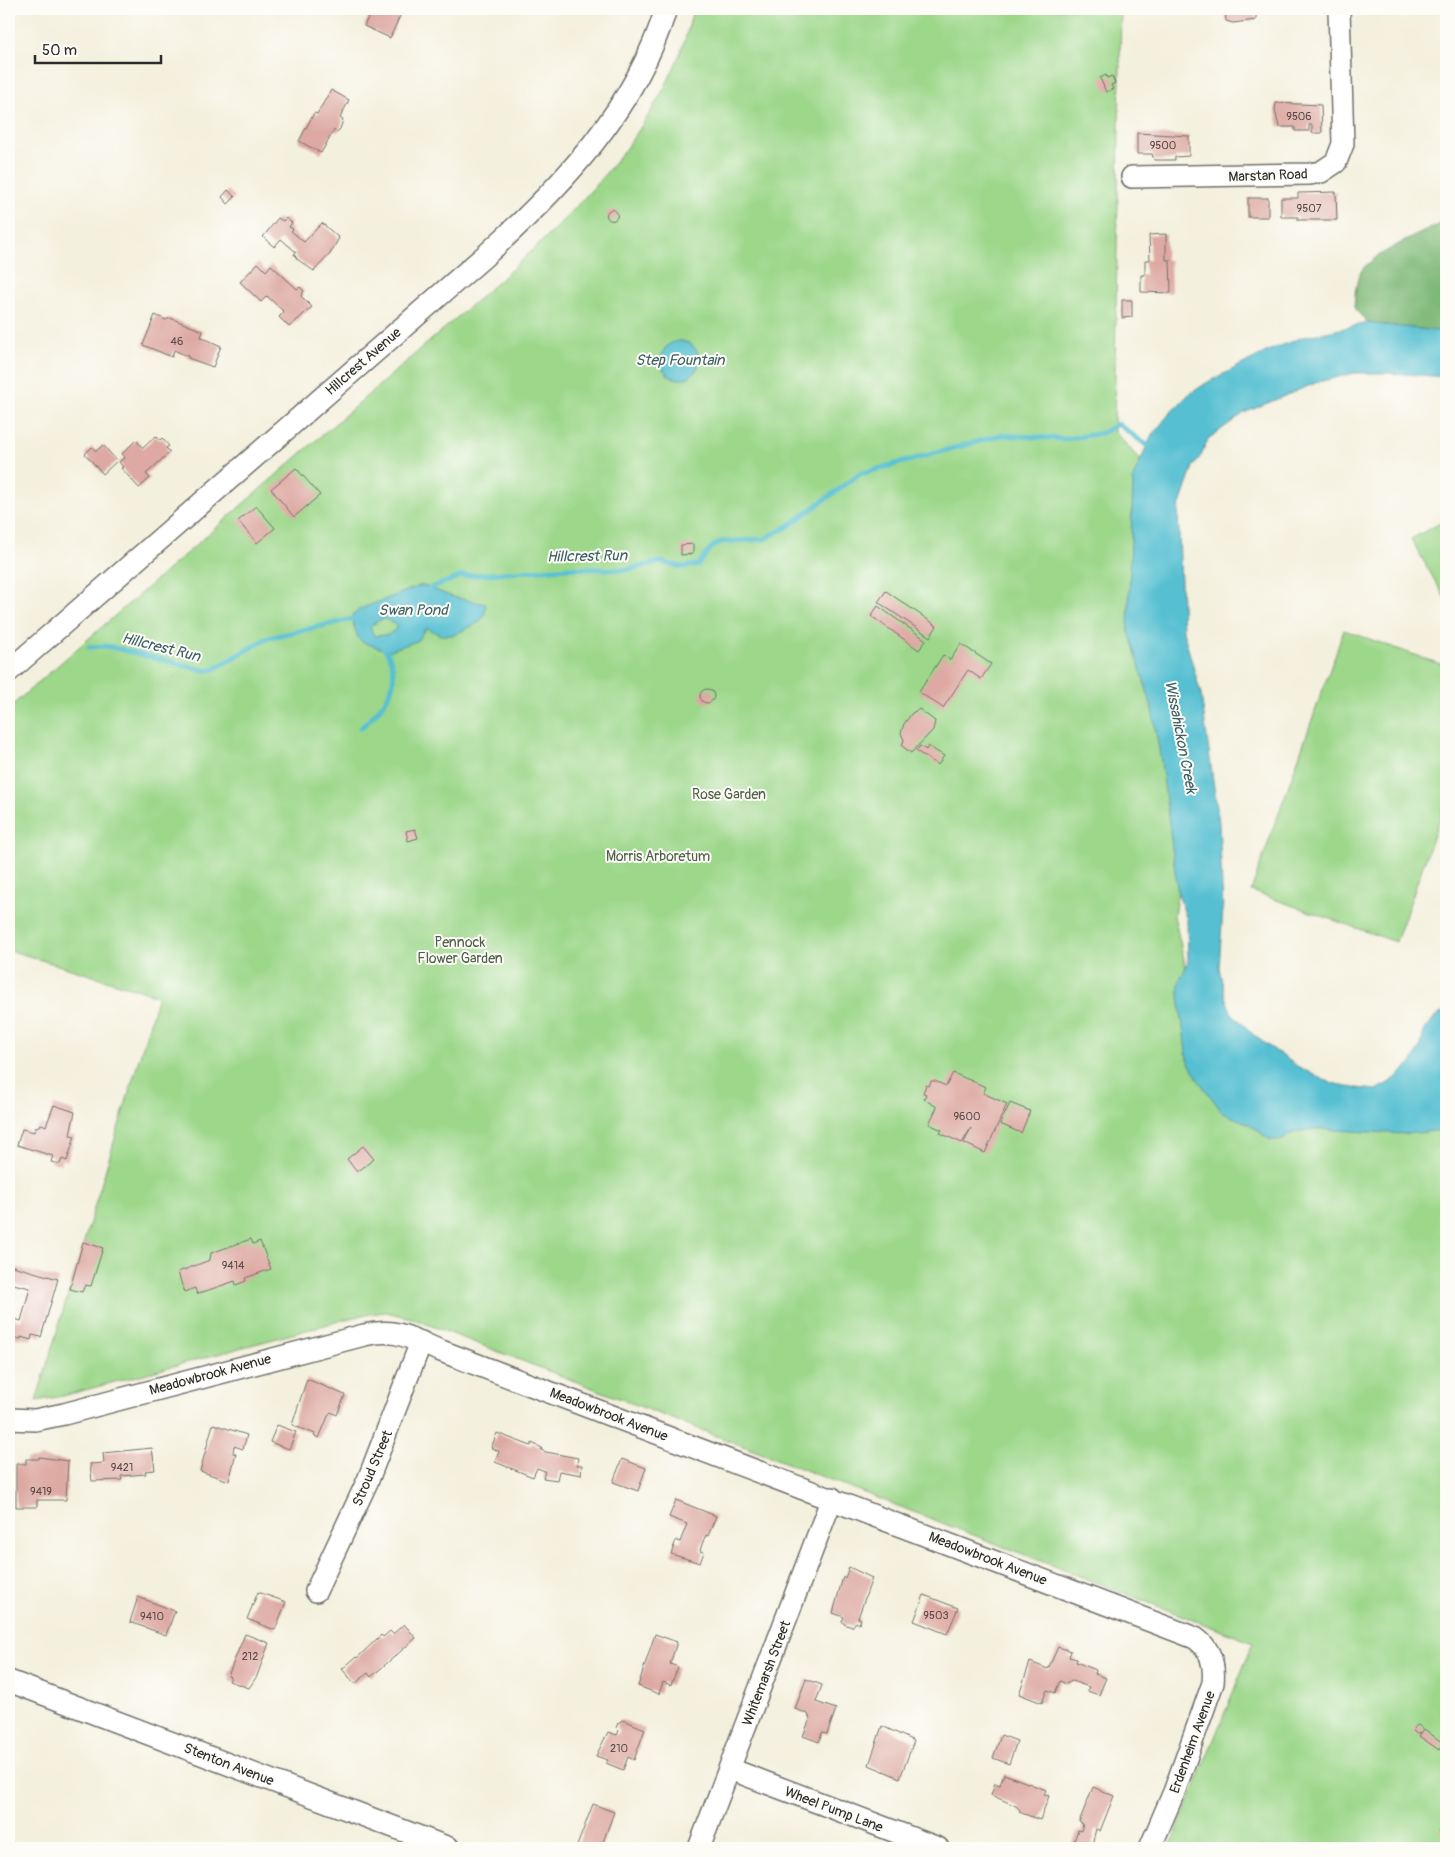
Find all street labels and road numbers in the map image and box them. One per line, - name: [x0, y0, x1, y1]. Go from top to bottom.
- street label: Marstan Road: [1228, 166, 1308, 185]
- street label: Hillcrest Avenue: [322, 324, 405, 399]
- street label: Meadowbrook Avenue: [147, 1350, 273, 1399]
- street label: Meadowbrook Avenue: [547, 1384, 671, 1445]
- street label: Stroud Street: [349, 1427, 396, 1509]
- street label: Meadowbrook Avenue: [926, 1528, 1050, 1589]
- street label: Whitemarsh Street: [739, 1618, 794, 1728]
- street label: Erdenheim Avenue: [1166, 1689, 1219, 1796]
- street label: Stenton Avenue: [181, 1739, 276, 1789]
- street label: Wheel Pump Lane: [782, 1783, 885, 1836]

